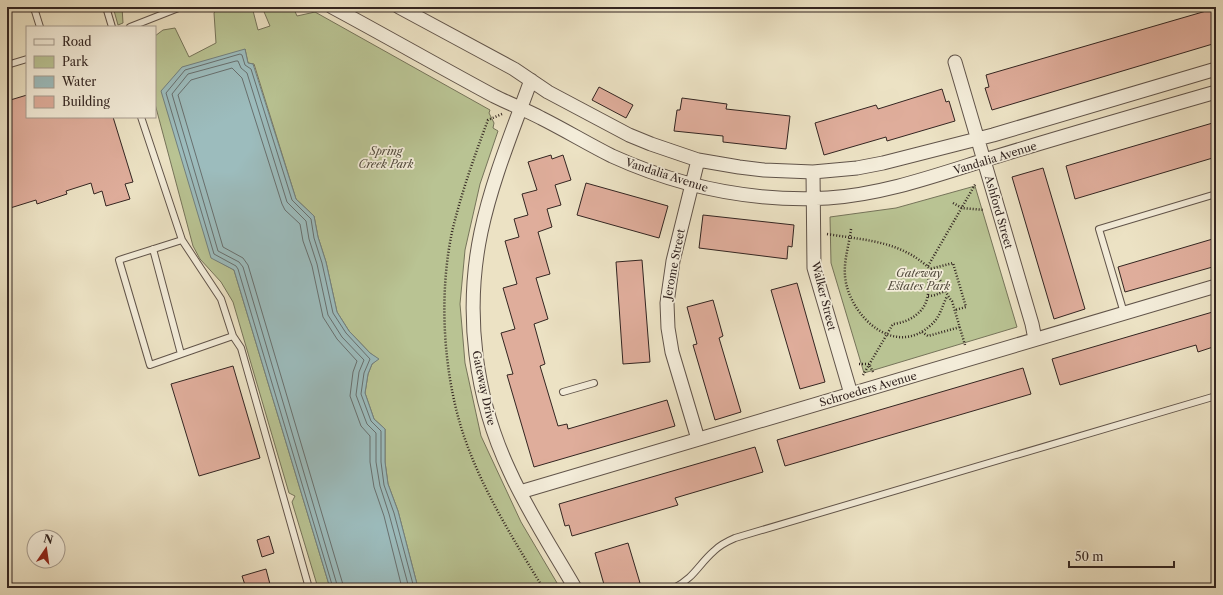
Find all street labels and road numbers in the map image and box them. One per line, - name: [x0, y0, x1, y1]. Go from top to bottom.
- street label: Vandalia Avenue: [951, 139, 1038, 178]
- street label: Vandalia Avenue: [623, 155, 710, 195]
- street label: Ashford Street: [982, 173, 1016, 250]
- street label: Jerome Street: [660, 227, 688, 302]
- street label: Walker Street: [808, 259, 839, 332]
- street label: Gateway Drive: [469, 349, 499, 427]
- street label: Schroeders Avenue: [818, 368, 918, 410]

